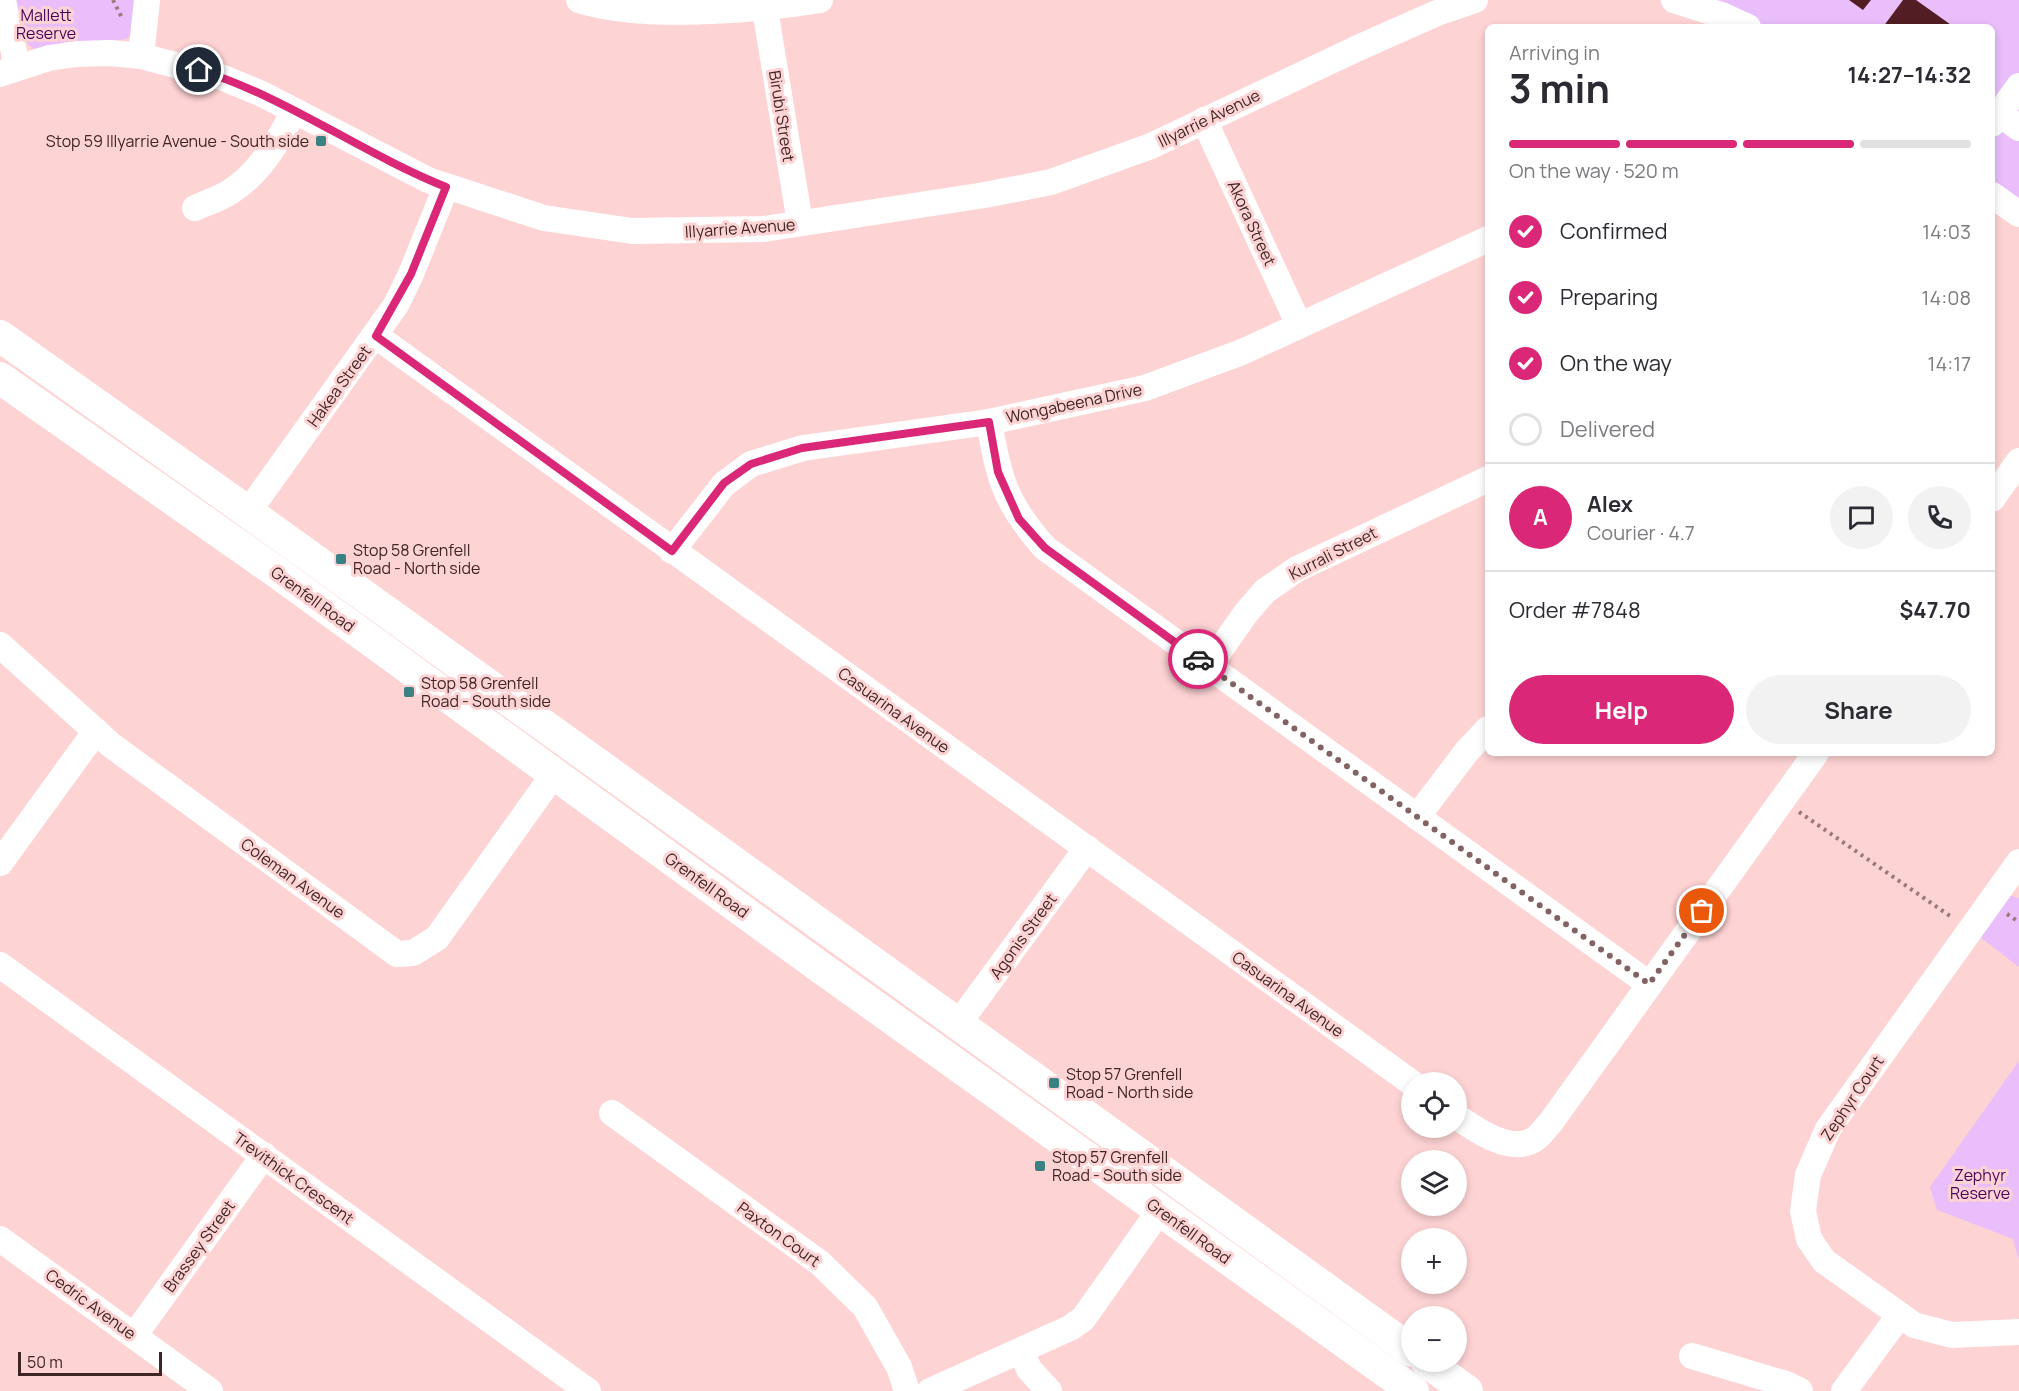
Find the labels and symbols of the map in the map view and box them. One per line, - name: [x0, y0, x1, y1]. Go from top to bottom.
- park label: Mallett Reserve: [16, 4, 76, 44]
- pin: [173, 44, 224, 95]
- street label: Birubi Street: [764, 69, 800, 163]
- street label: Illyarrie Avenue: [1154, 84, 1264, 152]
- place label: Stop 59 Illyarrie Avenue - South side: [46, 130, 309, 152]
- marker: Stop 59 Illyarrie Avenue - South side: [314, 134, 328, 148]
- street label: Akora Street: [1223, 177, 1281, 269]
- street label: Illyarrie Avenue: [684, 213, 796, 243]
- street label: Hakea Street: [302, 341, 376, 431]
- street label: Wongabeena Drive: [1004, 378, 1144, 428]
- street label: Kurrali Street: [1285, 521, 1381, 585]
- place label: Stop 58 Grenfell Road - North side: [353, 539, 480, 579]
- marker: Stop 58 Grenfell Road - North side: [334, 552, 348, 566]
- street label: Grenfell Road: [267, 561, 359, 637]
- courier: [1168, 629, 1228, 689]
- street label: Casuarina Avenue: [834, 662, 954, 758]
- place label: Stop 58 Grenfell Road - South side: [421, 672, 551, 712]
- marker: Stop 58 Grenfell Road - South side: [402, 685, 416, 699]
- street label: Coleman Avenue: [236, 833, 350, 923]
- street label: Grenfell Road: [661, 847, 753, 923]
- pin: [1676, 885, 1727, 936]
- street label: Agonis Street: [984, 889, 1062, 983]
- street label: Casuarina Avenue: [1228, 946, 1348, 1042]
- street label: Zephyr Court: [1816, 1051, 1888, 1145]
- place label: Stop 57 Grenfell Road - North side: [1066, 1063, 1193, 1103]
- marker: Stop 57 Grenfell Road - North side: [1047, 1076, 1061, 1090]
- street label: Trevithick Crescent: [230, 1127, 358, 1229]
- place label: Stop 57 Grenfell Road - South side: [1052, 1146, 1182, 1186]
- marker: Stop 57 Grenfell Road - South side: [1033, 1159, 1047, 1173]
- park label: Zephyr Reserve: [1950, 1164, 2010, 1204]
- street label: Grenfell Road: [1143, 1193, 1235, 1269]
- street label: Brassey Street: [158, 1196, 240, 1296]
- street label: Paxton Court: [733, 1196, 825, 1272]
- street label: Cedric Avenue: [41, 1264, 141, 1344]
- scale bar: [18, 1349, 162, 1376]

